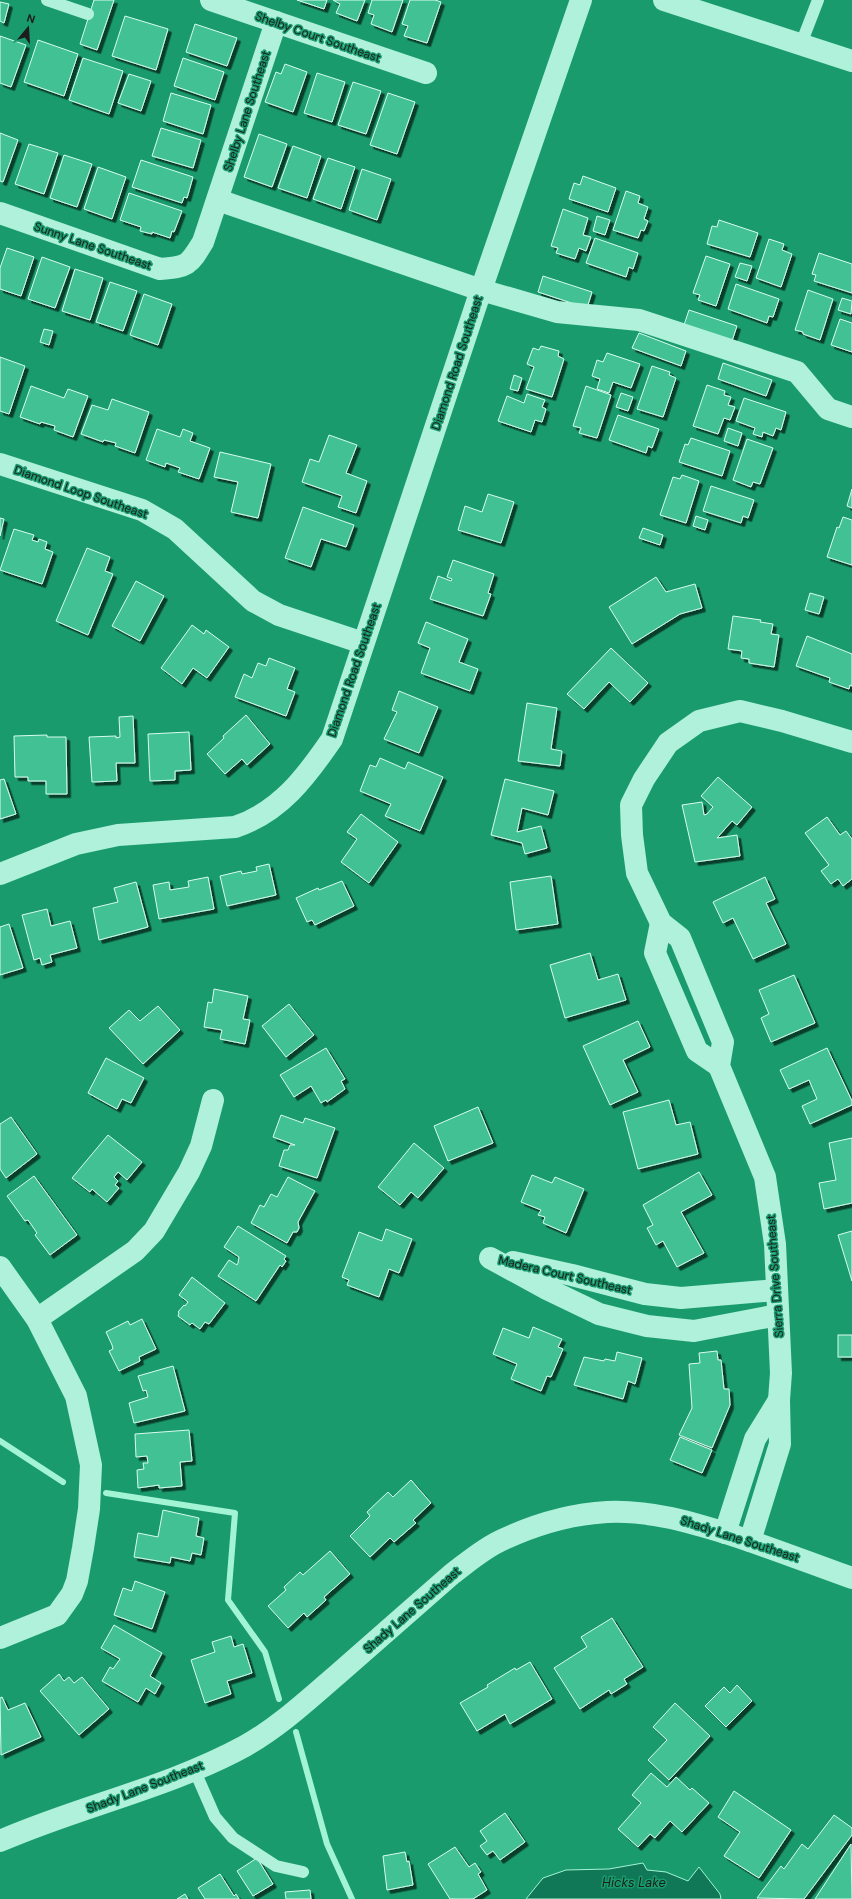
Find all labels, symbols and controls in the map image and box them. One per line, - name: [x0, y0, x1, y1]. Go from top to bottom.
- north arrow: [8, 8, 48, 48]
- street label: Shelby Court Southeast: [253, 8, 383, 66]
- text: N: [25, 11, 37, 26]
- street label: Shelby Lane Southeast: [220, 48, 274, 174]
- street label: Sunny Lane Southeast: [32, 218, 154, 274]
- street label: Diamond Road Southeast: [428, 293, 486, 432]
- street label: Diamond Loop Southeast: [12, 462, 150, 523]
- street label: Diamond Road Southeast: [324, 601, 385, 739]
- street label: Sierra Drive Southeast: [763, 1214, 787, 1338]
- street label: Madera Court Southeast: [497, 1252, 634, 1298]
- street label: Shady Lane Southeast: [679, 1512, 802, 1566]
- street label: Shady Lane Southeast: [360, 1563, 464, 1657]
- street label: Shady Lane Southeast: [84, 1757, 206, 1817]
- water label: Hicks Lake: [602, 1874, 666, 1891]

